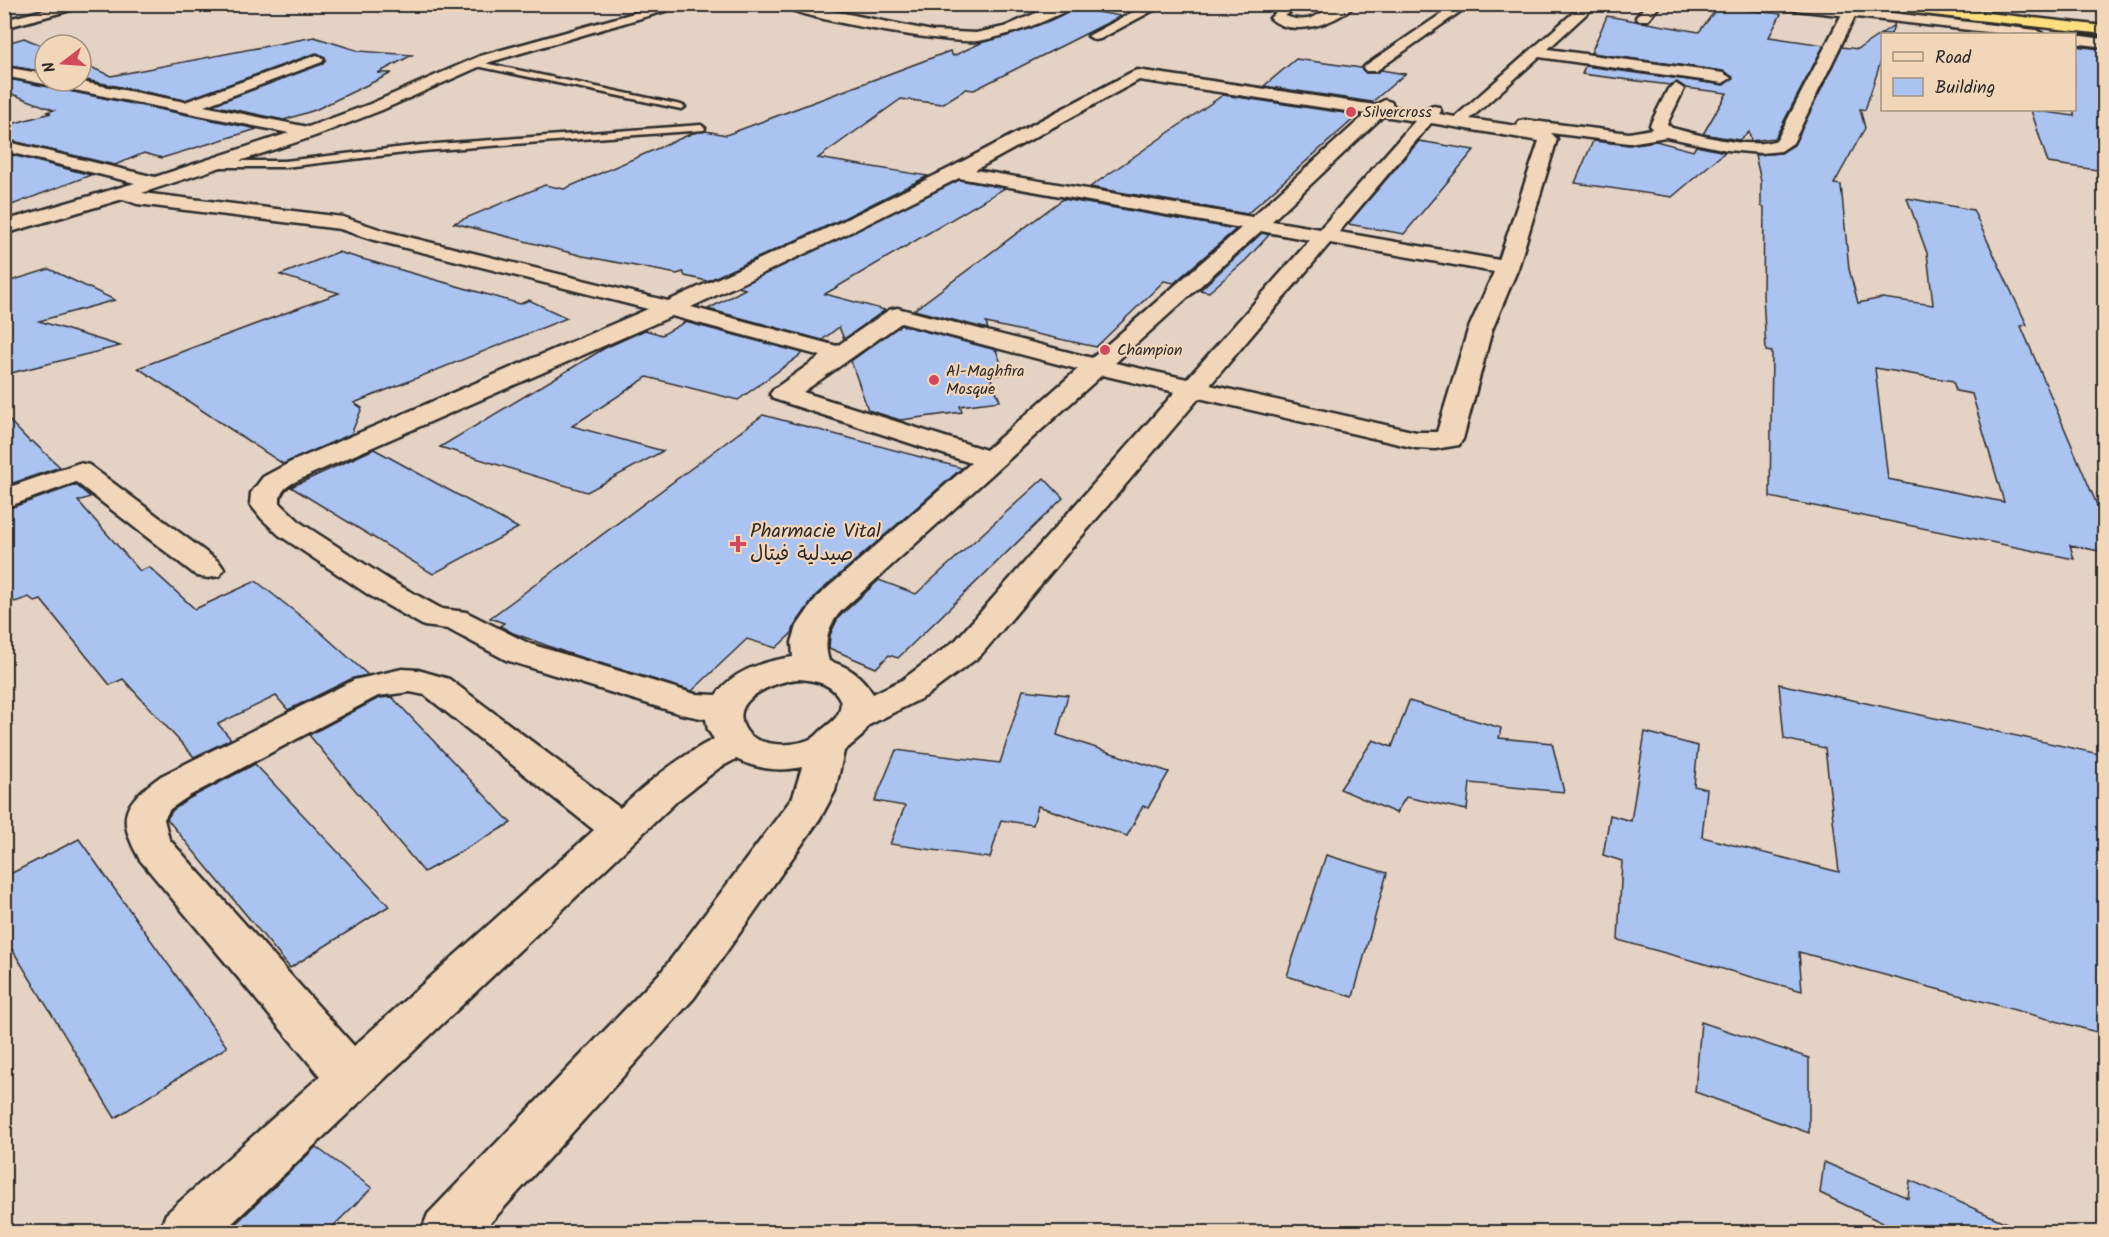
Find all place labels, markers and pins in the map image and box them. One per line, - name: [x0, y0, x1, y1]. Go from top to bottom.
- place label: Silvercross: [1363, 100, 1432, 125]
- marker: Silvercross: [1344, 105, 1358, 119]
- place label: Champion: [1117, 338, 1183, 363]
- marker: Champion: [1098, 343, 1112, 357]
- place label: Al-Maghfira Mosque: [946, 359, 1025, 402]
- marker: Al-Maghfira Mosque: [927, 373, 941, 387]
- place label: Pharmacie Vital صيدلية فيتال: [750, 516, 881, 571]
- marker: Pharmacie Vital صيدلية فيتال: [731, 537, 745, 551]

